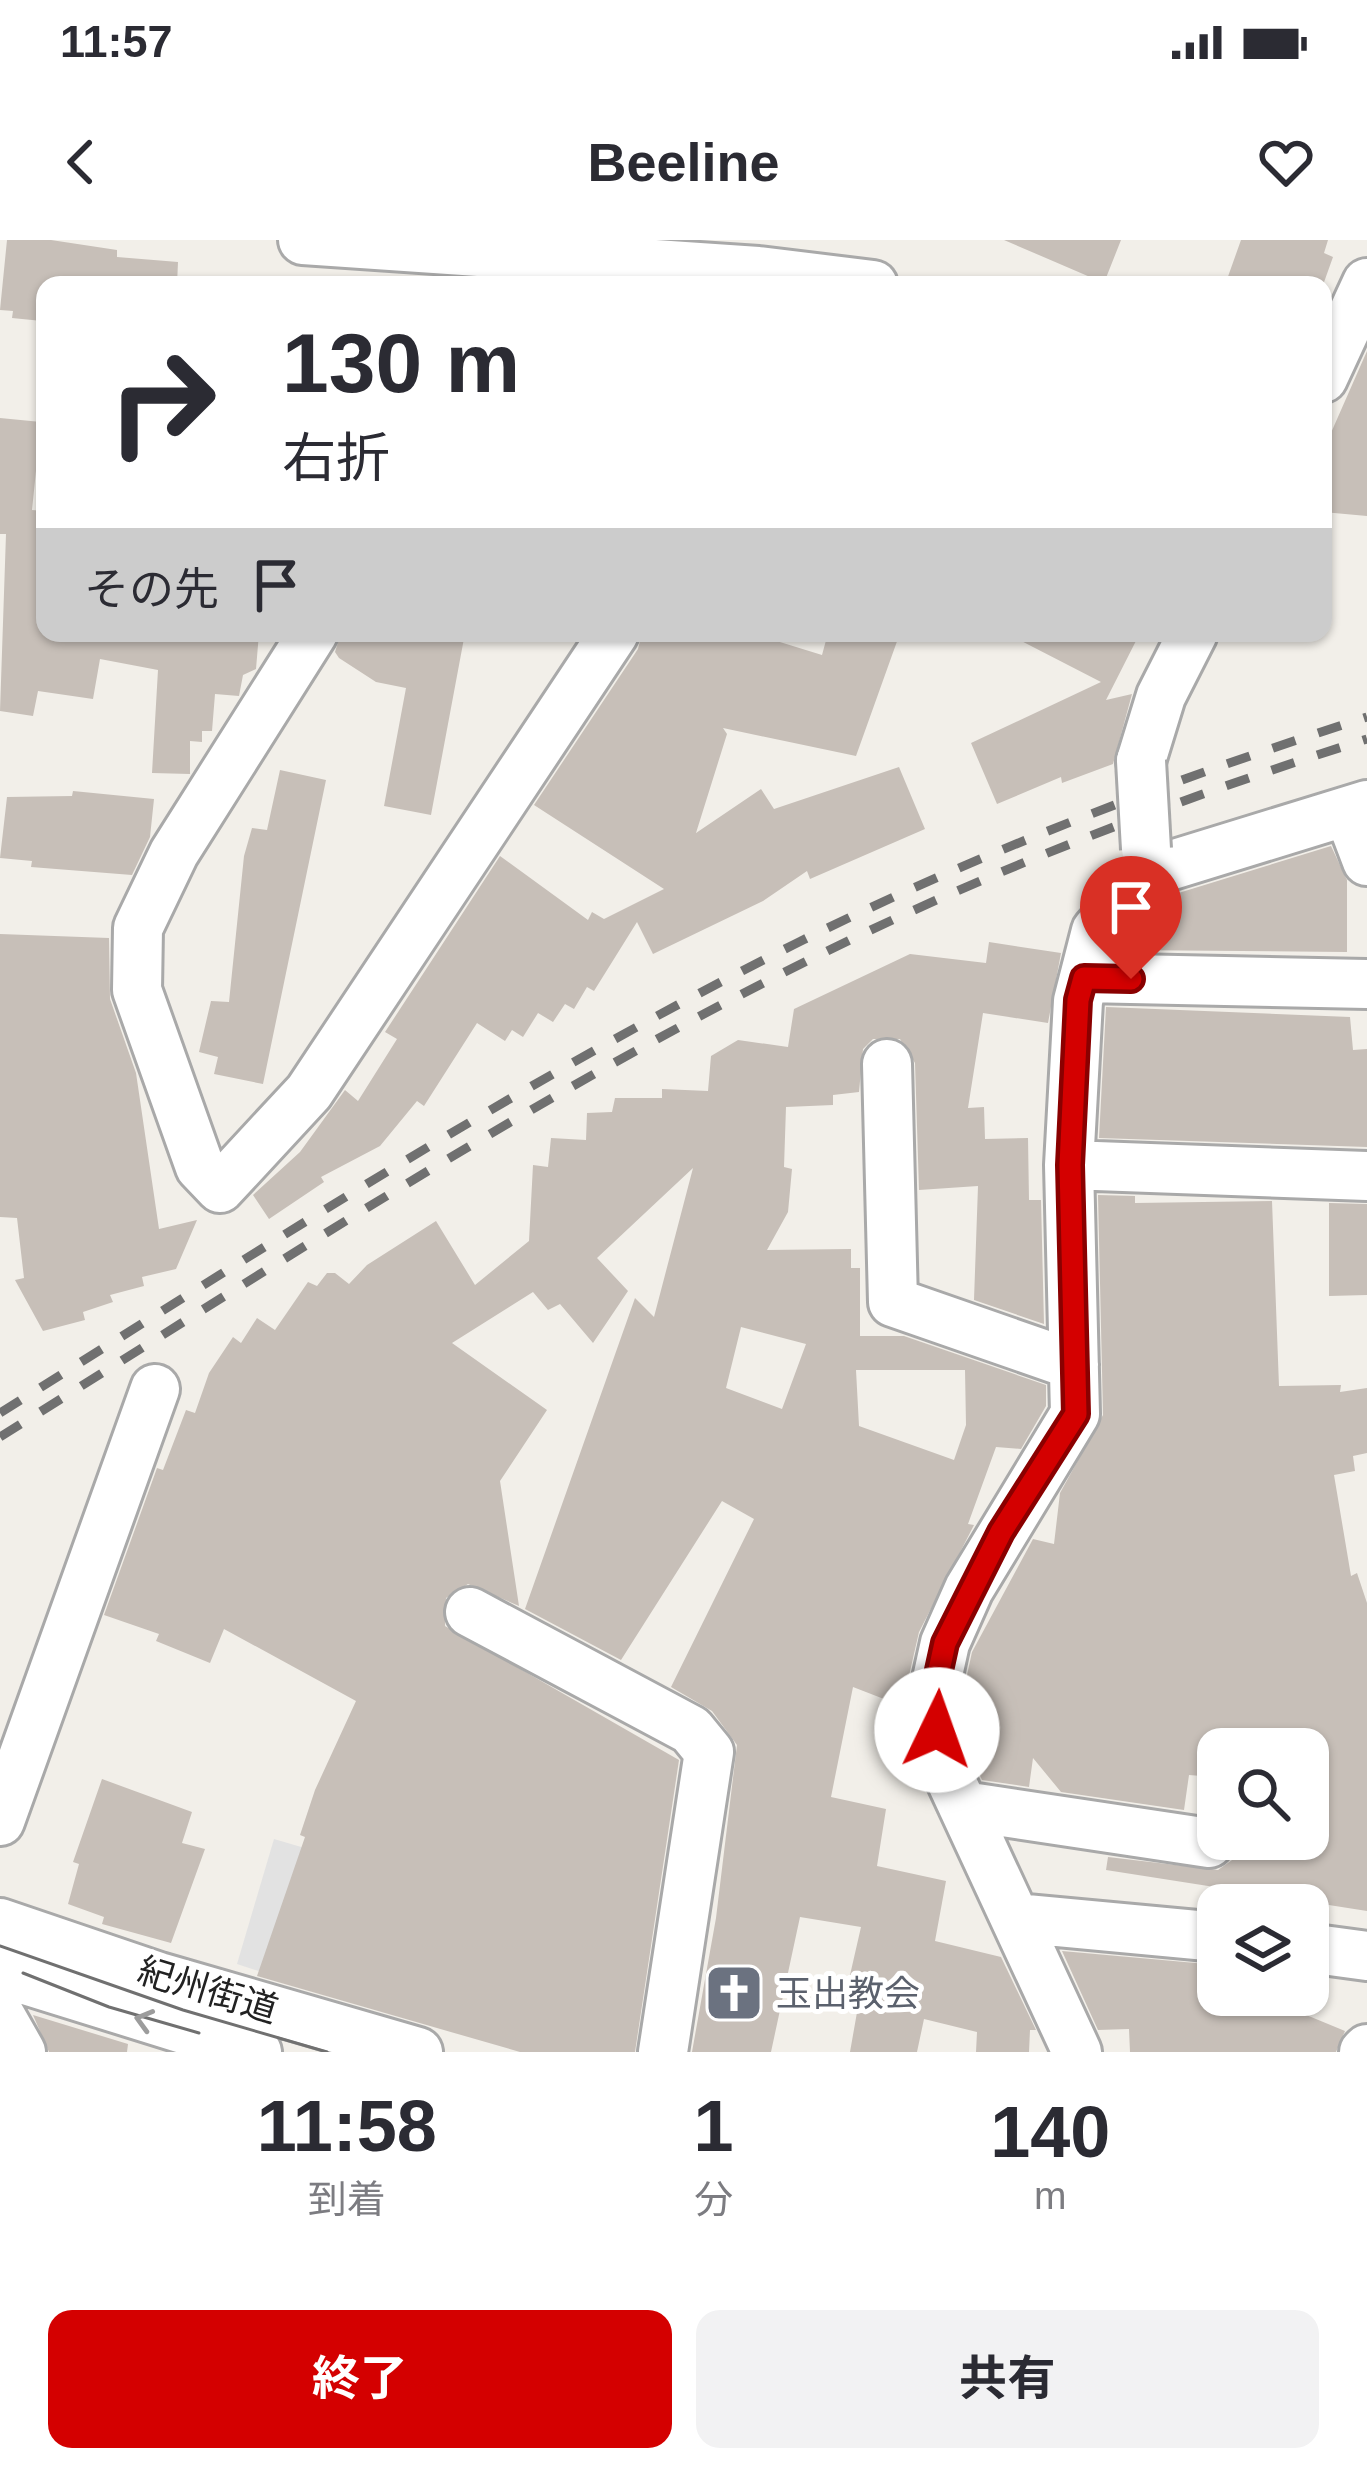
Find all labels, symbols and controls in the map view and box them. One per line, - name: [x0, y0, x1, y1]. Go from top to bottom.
- text: 11:57: [60, 16, 173, 67]
- icon: back: [48, 129, 114, 195]
- icon: heart: [1253, 129, 1319, 195]
- text: Beeline: [587, 132, 780, 192]
- text: 130 m: [282, 316, 520, 410]
- icon: right: [84, 324, 240, 480]
- text: 右折: [282, 428, 390, 488]
- icon: arrive: [243, 552, 309, 618]
- text: その先: [84, 564, 219, 615]
- pin: [1080, 856, 1182, 979]
- icon: arrive: [1098, 874, 1164, 940]
- position arrow: [874, 1667, 1000, 1793]
- map controls: [1197, 1728, 1329, 2016]
- button: search: [1197, 1728, 1329, 1860]
- button: layers: [1197, 1884, 1329, 2016]
- street label: 紀州街道: [133, 1949, 283, 2031]
- church icon: 玉出教会: [703, 1962, 765, 2024]
- place label: 玉出教会: [776, 1973, 920, 2014]
- one-way arrow: [135, 2009, 155, 2034]
- text: 11:58: [257, 2086, 437, 2166]
- text: 1: [694, 2086, 734, 2166]
- text: 140: [990, 2092, 1110, 2172]
- text: m: [1034, 2174, 1067, 2217]
- text: 到着: [308, 2178, 386, 2221]
- text: 分: [694, 2178, 733, 2221]
- button: 終了: [48, 2310, 672, 2448]
- button: 共有: [696, 2310, 1319, 2448]

